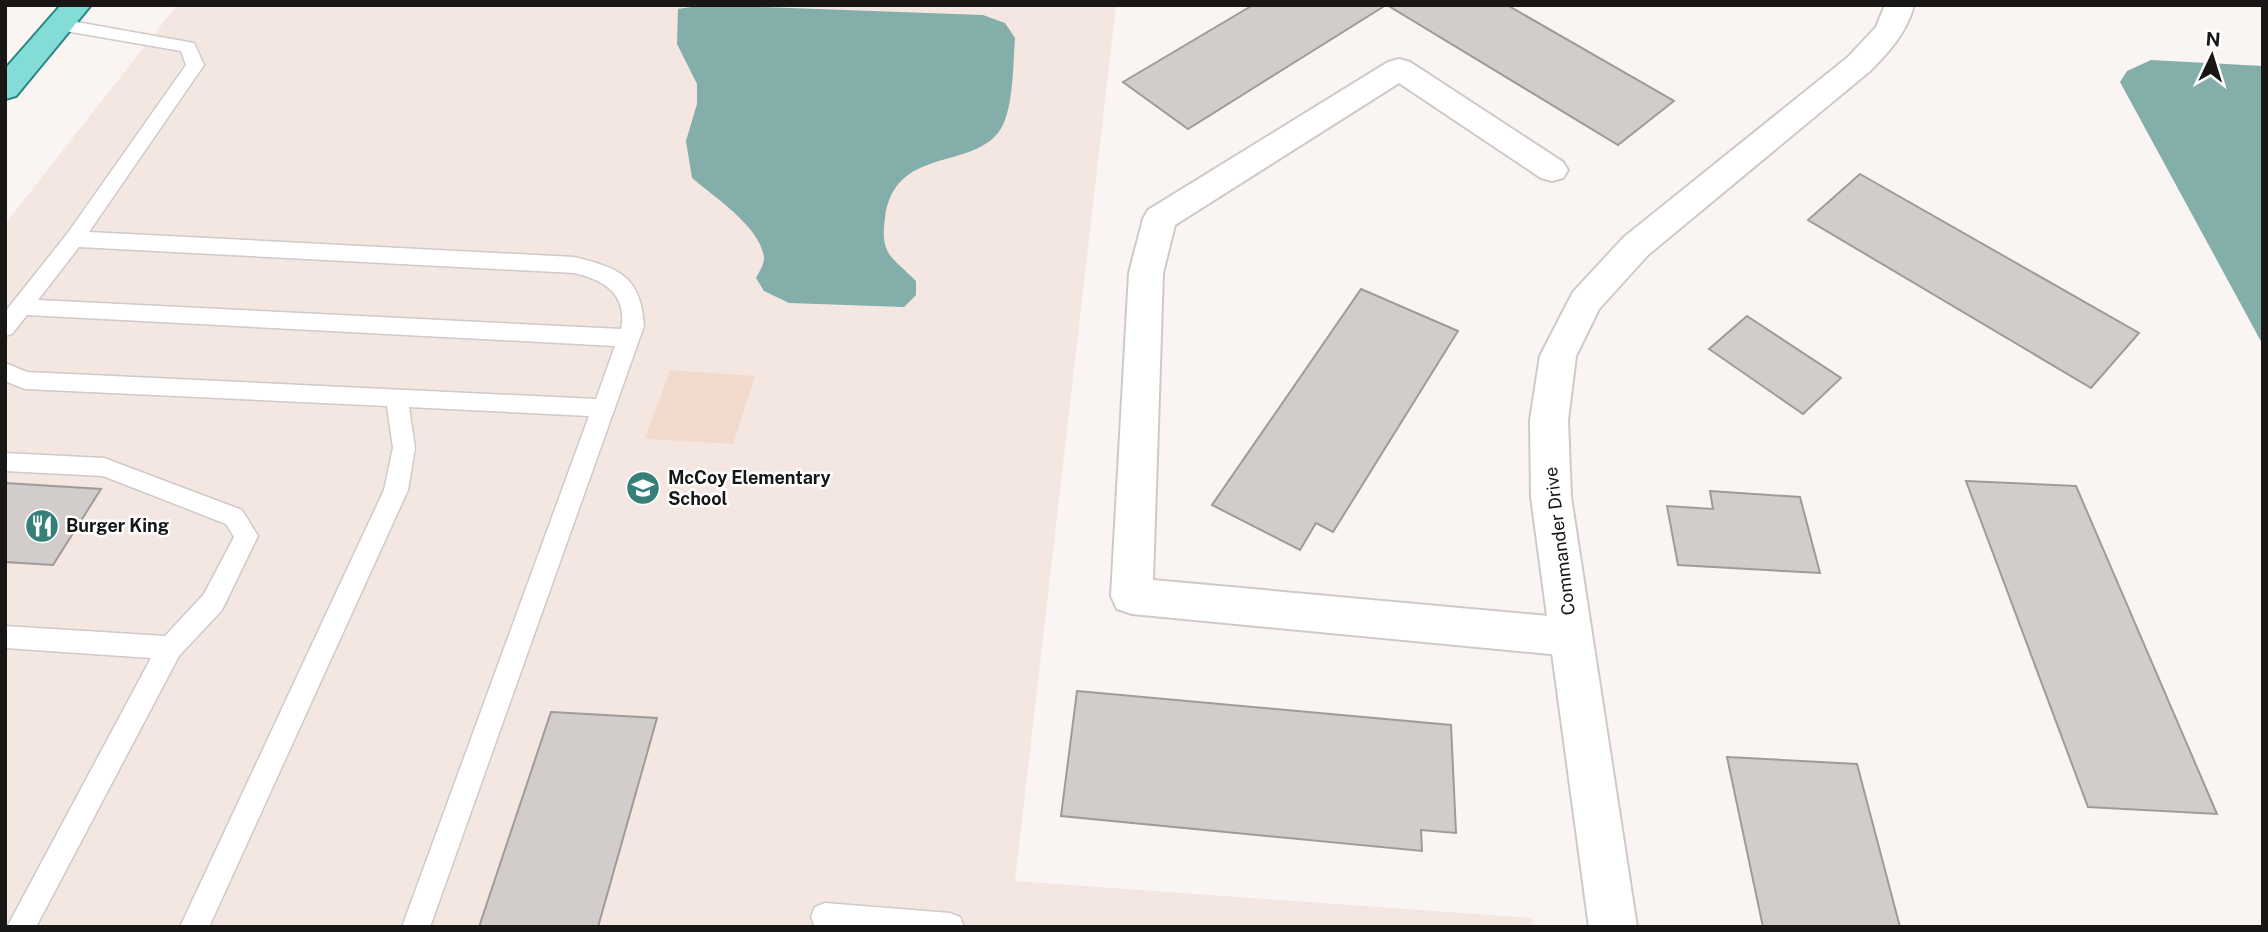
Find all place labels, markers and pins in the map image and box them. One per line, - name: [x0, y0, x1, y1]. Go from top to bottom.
- place label: McCoy Elementary School: [668, 467, 831, 509]
- school or university icon: McCoy Elementary School: [624, 469, 662, 507]
- restaurant icon: Burger King: [23, 507, 61, 545]
- place label: Burger King: [66, 515, 169, 536]

